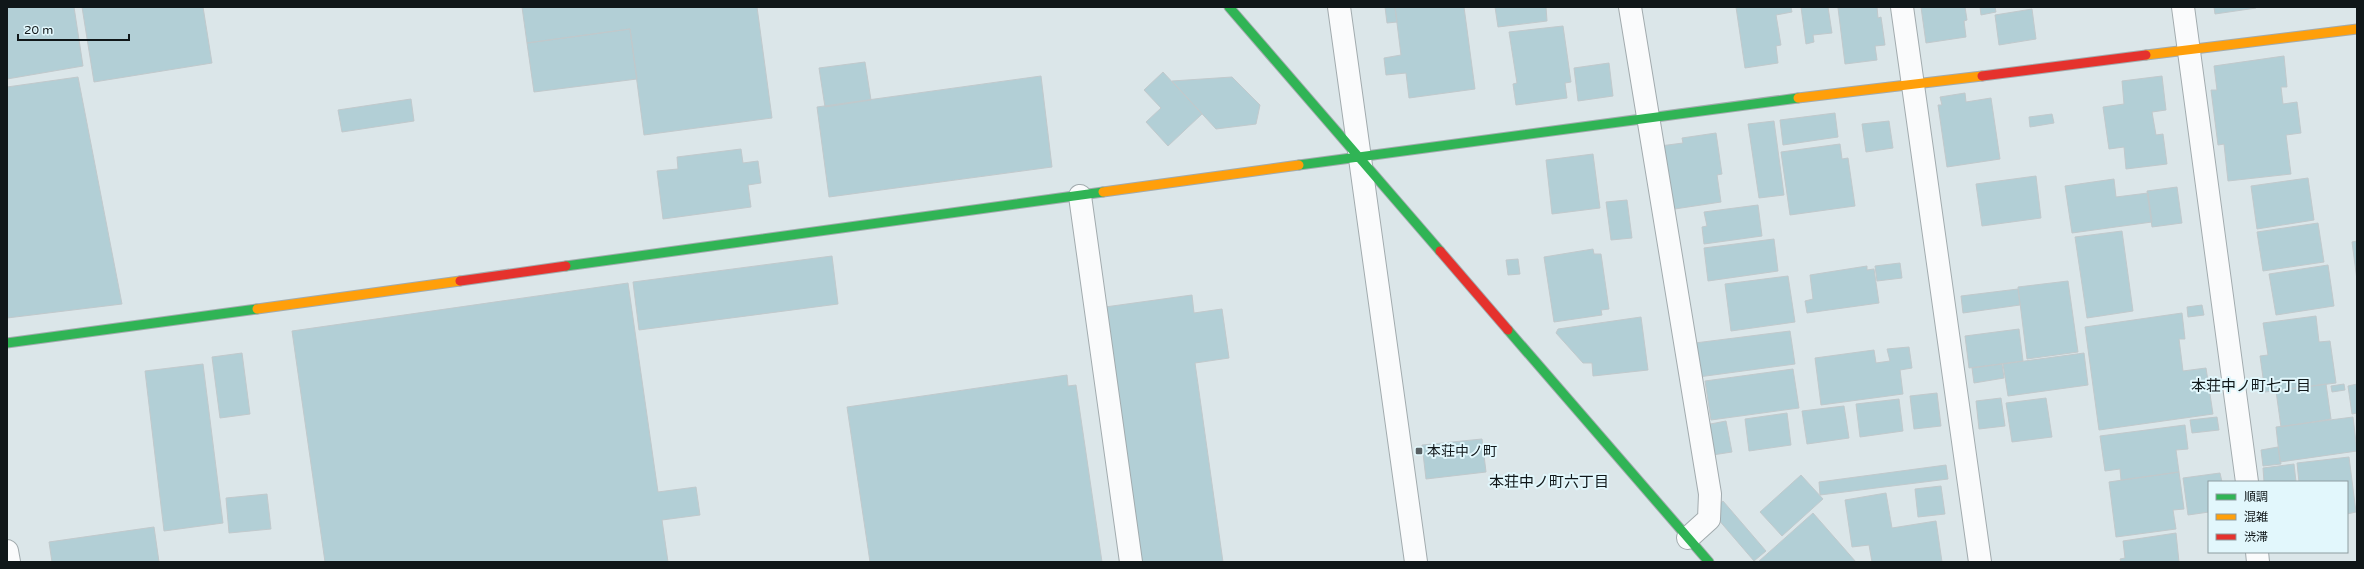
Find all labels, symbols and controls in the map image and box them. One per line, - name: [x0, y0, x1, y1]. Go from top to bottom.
- scale bar: [18, 16, 129, 42]
- text: 20 m: [24, 23, 53, 37]
- district label: 本荘中ノ町七丁目: [2191, 377, 2311, 395]
- place label: 本荘中ノ町: [1427, 443, 1497, 460]
- marker: 本荘中ノ町: [1414, 446, 1424, 456]
- district label: 本荘中ノ町六丁目: [1489, 473, 1609, 491]
- legend: [2208, 481, 2348, 553]
- text: 順調: [2244, 490, 2268, 504]
- text: 混雑: [2244, 510, 2268, 524]
- text: 渋滞: [2244, 530, 2268, 544]

